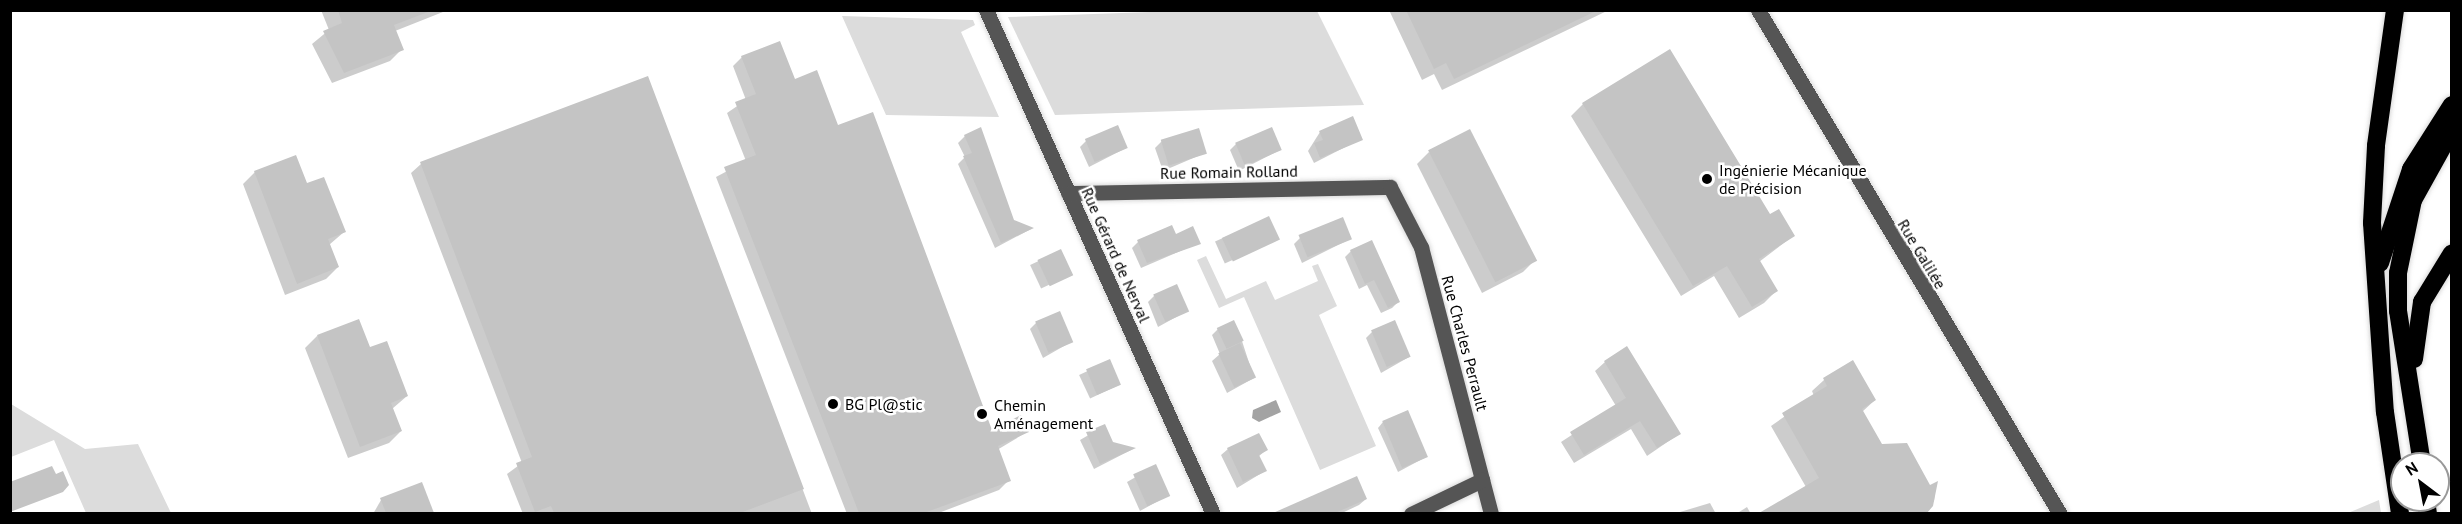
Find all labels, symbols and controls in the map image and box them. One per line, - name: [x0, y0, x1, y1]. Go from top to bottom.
- place label: Ingénierie Mécanique de Précision: [1719, 160, 1867, 198]
- street label: Rue Romain Rolland: [1160, 161, 1298, 183]
- marker: Ingénierie Mécanique de Précision: [1700, 172, 1714, 186]
- street label: Rue Gérard de Nerval: [1078, 185, 1154, 325]
- street label: Rue Galilée: [1894, 216, 1950, 292]
- street label: Rue Charles Perrault: [1438, 273, 1492, 413]
- place label: BG Pl@stic: [845, 394, 923, 414]
- place label: Chemin Aménagement: [994, 395, 1093, 433]
- marker: BG Pl@stic: [826, 397, 840, 411]
- marker: Chemin Aménagement: [975, 407, 989, 421]
- north arrow: [2390, 452, 2450, 512]
- text: N: [2402, 457, 2421, 480]

